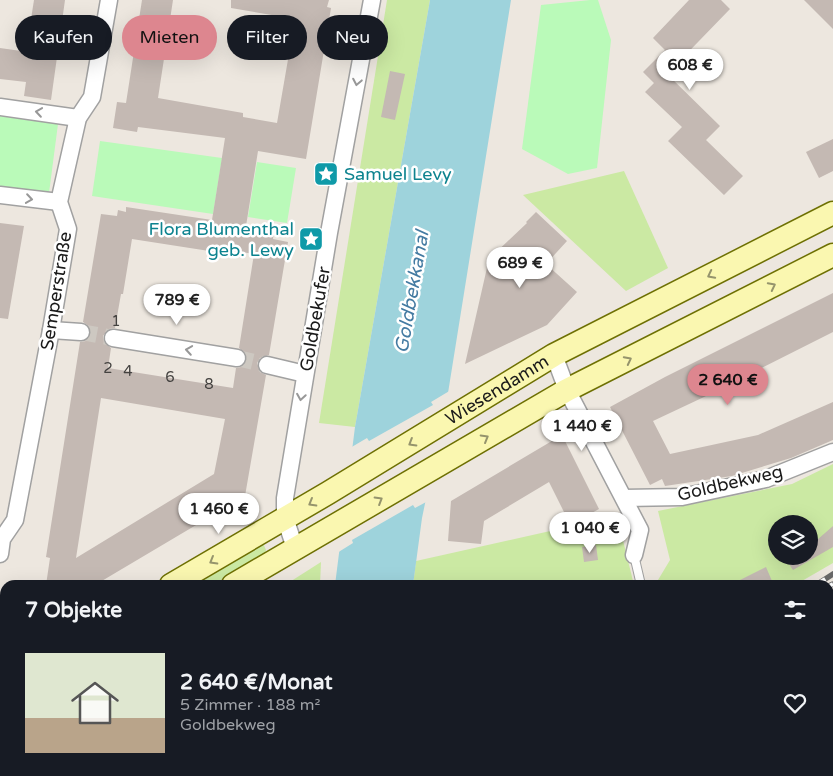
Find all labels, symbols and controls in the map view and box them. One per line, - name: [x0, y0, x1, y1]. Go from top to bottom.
- chip: Kaufen: [15, 15, 112, 60]
- chip: Mieten: [122, 15, 217, 60]
- chip: Filter: [227, 15, 307, 60]
- chip: Neu: [317, 15, 388, 60]
- pin: 608 €: [655, 48, 725, 91]
- text: 608 €: [667, 55, 713, 75]
- one-way arrow: [352, 78, 362, 87]
- one-way arrow: [35, 107, 43, 118]
- place icon: Samuel Levy: [313, 161, 339, 187]
- place label: Samuel Levy: [344, 163, 452, 185]
- one-way arrow: [25, 193, 34, 203]
- place label: Flora Blumenthal geb. Lewy: [148, 218, 294, 261]
- place icon: Flora Blumenthal geb. Lewy: [298, 226, 324, 252]
- water label: Goldbekkanal: [390, 227, 434, 355]
- street label: Semperstraße: [36, 230, 76, 352]
- pin: 689 €: [485, 246, 555, 289]
- text: 689 €: [497, 253, 543, 273]
- street label: Goldbekufer: [295, 265, 335, 373]
- one-way arrow: [707, 268, 716, 279]
- one-way arrow: [767, 282, 776, 292]
- pin: 789 €: [142, 284, 212, 326]
- text: 789 €: [154, 290, 200, 310]
- house number: 1: [111, 312, 121, 330]
- one-way arrow: [185, 346, 194, 356]
- street label: Wiesendamm: [441, 350, 553, 430]
- one-way arrow: [622, 356, 631, 366]
- house number: 2: [103, 359, 113, 377]
- house number: 4: [123, 362, 133, 380]
- pin: 2 640 €: [682, 364, 774, 406]
- house number: 6: [165, 368, 175, 386]
- text: 2 640 €: [698, 370, 758, 390]
- house number: 8: [204, 375, 214, 393]
- one-way arrow: [297, 393, 307, 402]
- pin: 1 440 €: [536, 410, 628, 452]
- text: 1 440 €: [552, 416, 612, 436]
- one-way arrow: [480, 434, 489, 444]
- one-way arrow: [408, 436, 417, 446]
- street label: Goldbekweg: [675, 460, 785, 506]
- pin: 1 460 €: [173, 492, 265, 535]
- one-way arrow: [308, 496, 317, 506]
- one-way arrow: [374, 497, 383, 507]
- text: 1 460 €: [189, 499, 249, 519]
- pin: 1 040 €: [544, 512, 636, 554]
- map controls: [768, 515, 818, 565]
- button: layers: [768, 515, 818, 565]
- text: 1 040 €: [560, 518, 620, 538]
- one-way arrow: [209, 554, 218, 564]
- icon: filters: [781, 596, 809, 624]
- text: 7 Objekte: [25, 598, 122, 623]
- text: 2 640 €/Monat: [180, 670, 332, 695]
- icon: home: [65, 673, 125, 733]
- icon: heart: [781, 689, 809, 717]
- text: 5 Zimmer · 188 m²: [180, 695, 320, 715]
- text: Goldbekweg: [180, 715, 276, 735]

